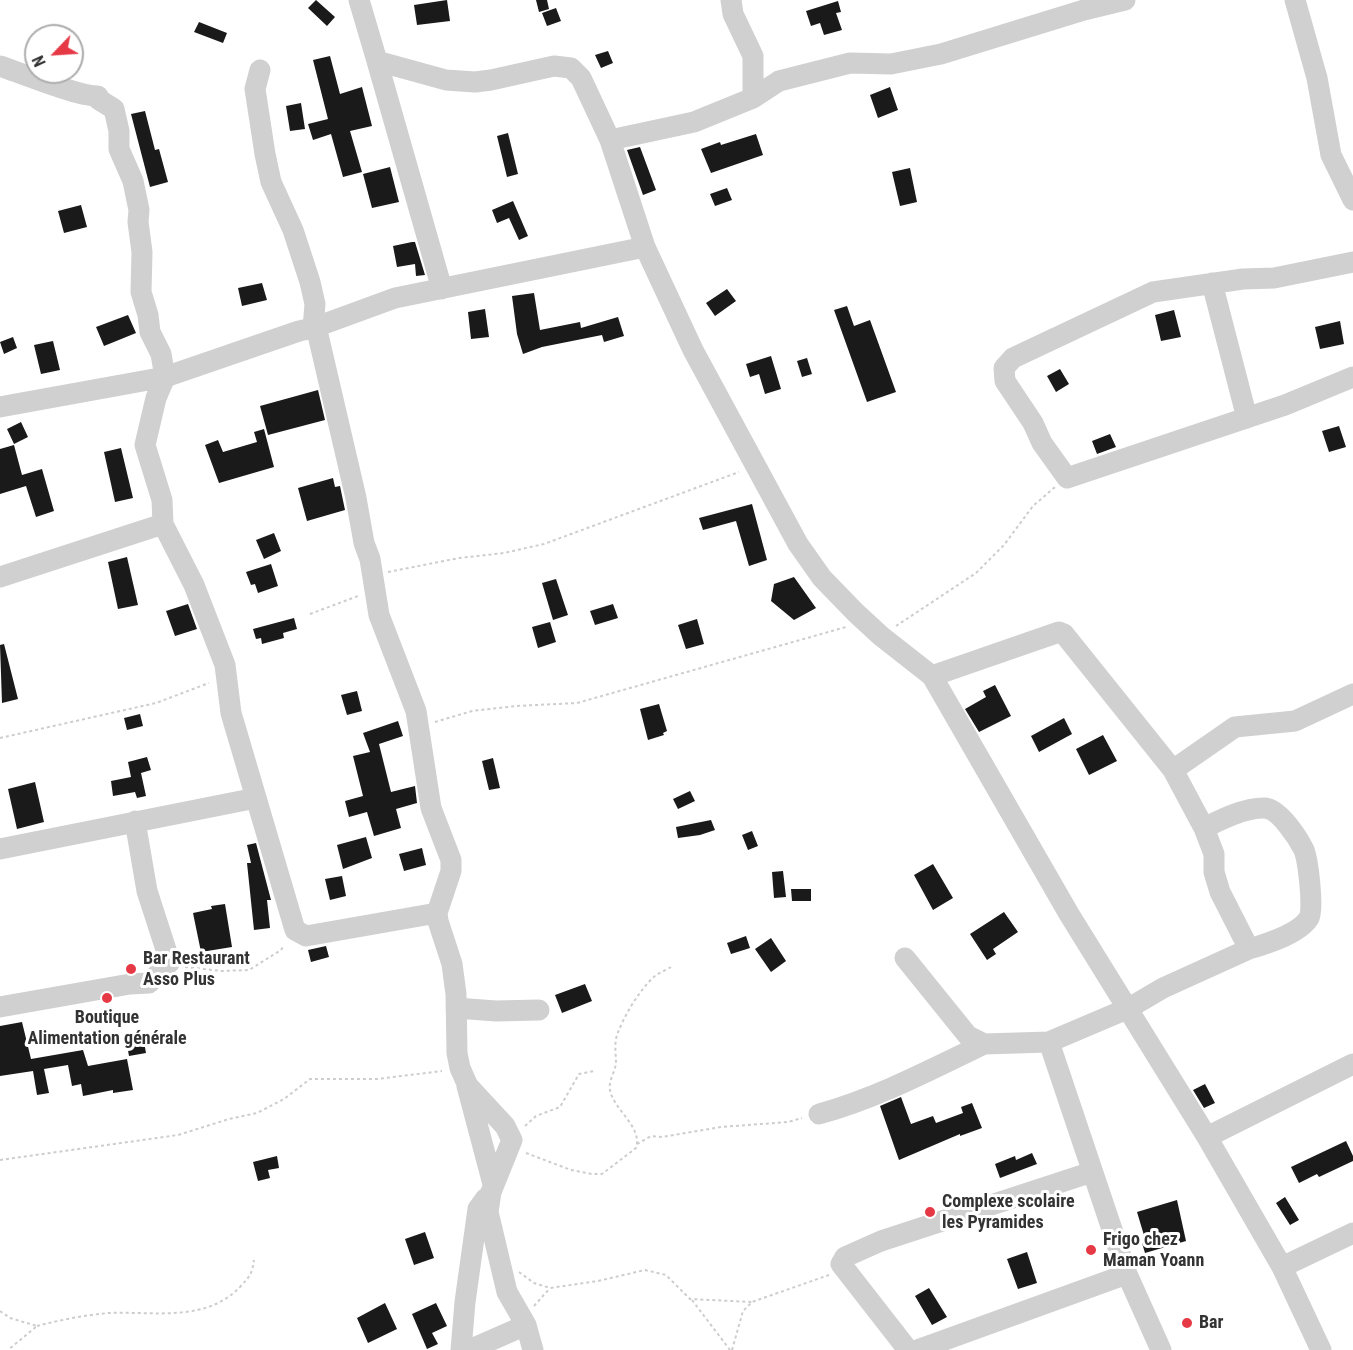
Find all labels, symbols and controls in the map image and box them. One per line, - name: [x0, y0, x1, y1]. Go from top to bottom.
- north arrow: [24, 24, 84, 84]
- text: N: [28, 53, 50, 69]
- place label: Bar Restaurant Asso Plus: [143, 948, 250, 990]
- marker: Bar Restaurant Asso Plus: [124, 962, 138, 976]
- marker: Boutique Alimentation générale: [100, 991, 114, 1005]
- place label: Boutique Alimentation générale: [27, 1007, 187, 1050]
- place label: Complexe scolaire les Pyramides: [942, 1191, 1075, 1234]
- marker: Complexe scolaire les Pyramides: [923, 1205, 937, 1219]
- place label: Frigo chez Maman Yoann: [1103, 1229, 1204, 1272]
- marker: Frigo chez Maman Yoann: [1084, 1243, 1098, 1257]
- place label: Bar: [1199, 1312, 1224, 1334]
- marker: Bar: [1180, 1316, 1194, 1330]

